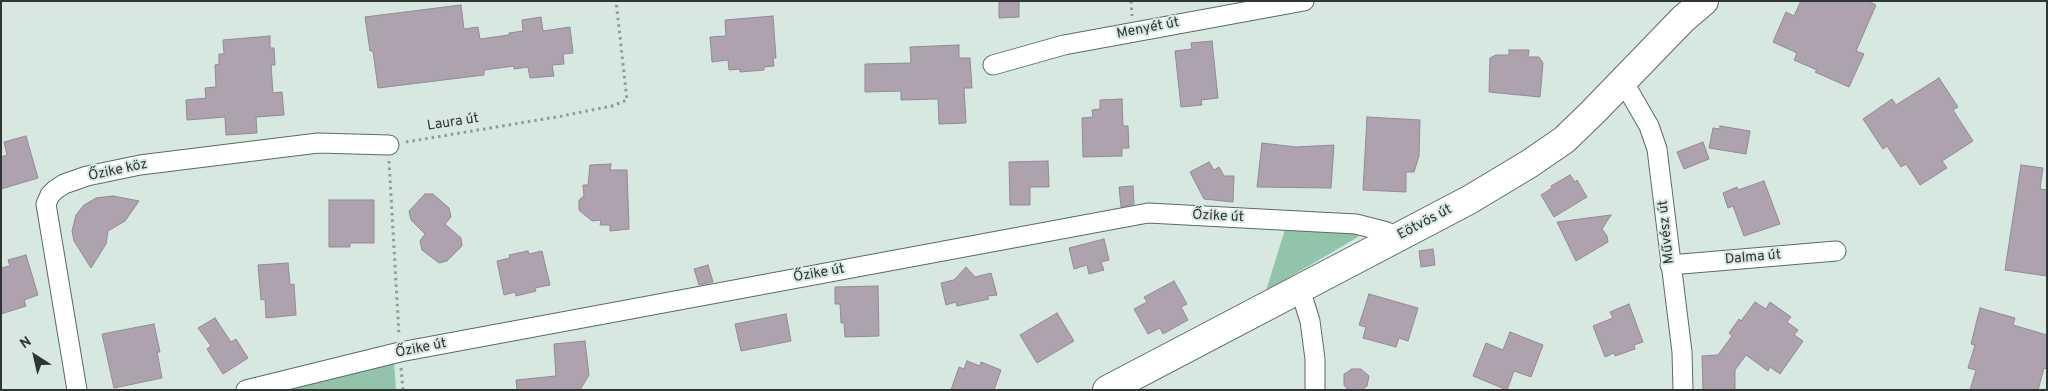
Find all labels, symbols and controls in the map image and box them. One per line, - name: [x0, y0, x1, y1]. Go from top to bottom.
- street label: Menyét út: [1115, 15, 1181, 43]
- street label: Laura út: [426, 111, 480, 135]
- street label: Őzike köz: [87, 157, 149, 185]
- street label: Művész út: [1655, 199, 1679, 265]
- street label: Eötvös út: [1395, 202, 1455, 244]
- street label: Őzike út: [1192, 207, 1244, 227]
- street label: Dalma út: [1724, 247, 1782, 269]
- street label: Őzike út: [792, 261, 846, 287]
- north arrow: [10, 331, 60, 381]
- text: N: [17, 333, 35, 353]
- street label: Őzike út: [394, 336, 448, 362]

